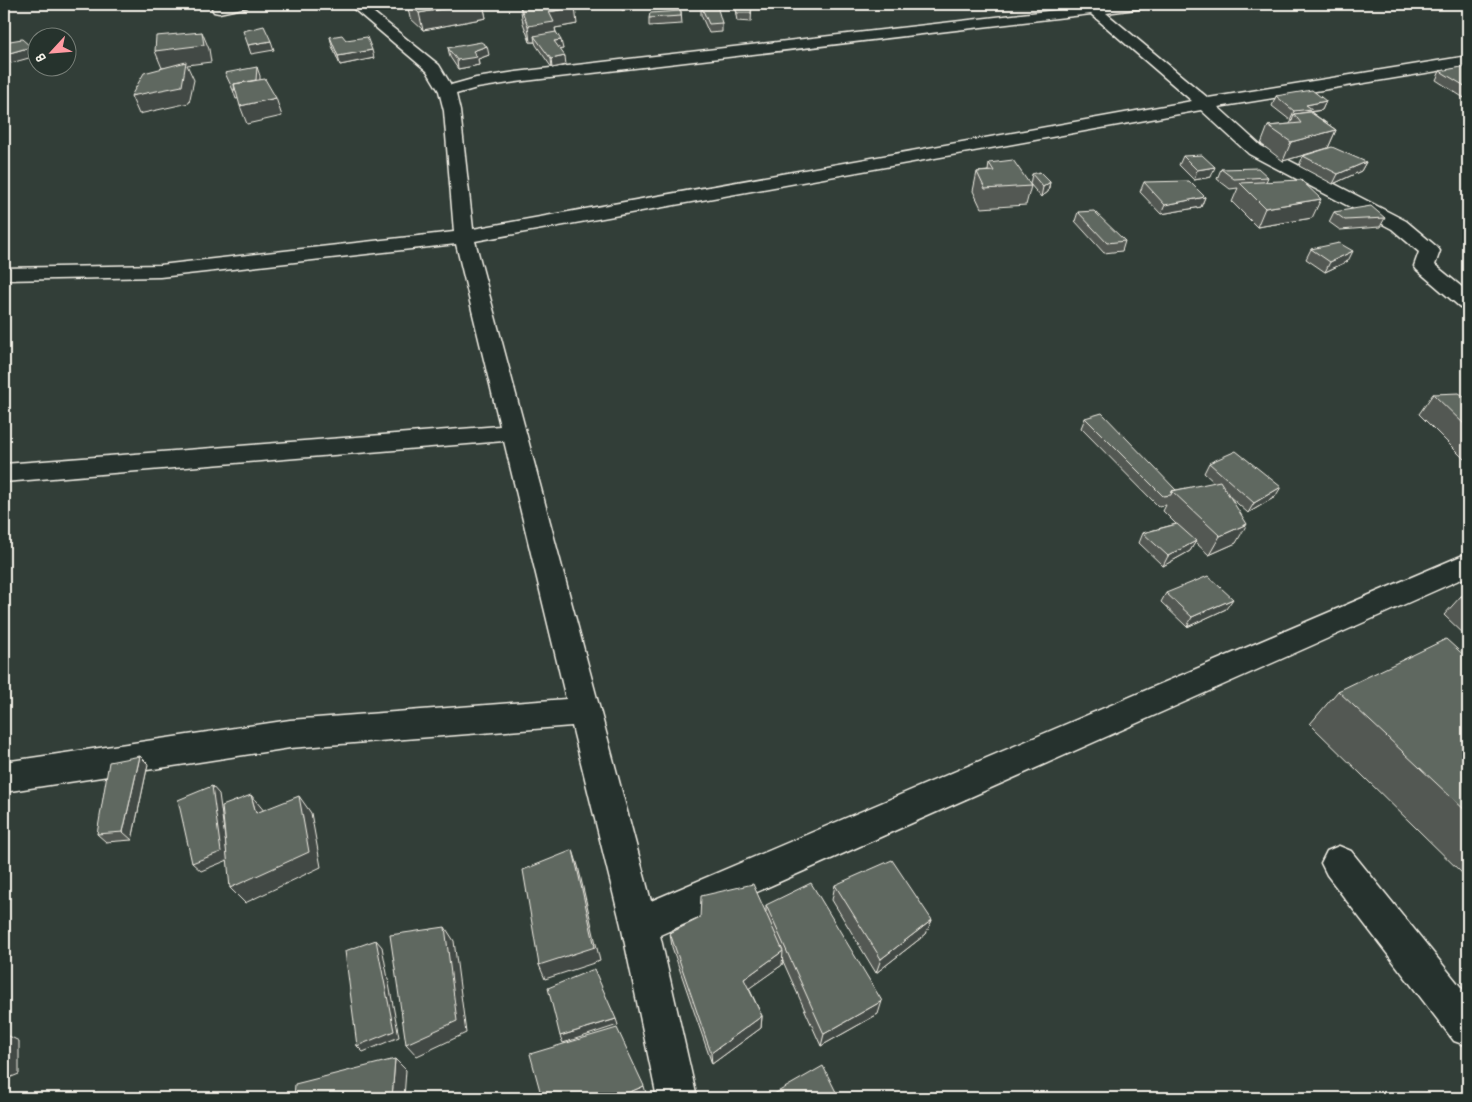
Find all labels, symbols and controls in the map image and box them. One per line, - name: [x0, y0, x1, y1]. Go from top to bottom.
- north arrow: [28, 28, 78, 78]
- text: B: [30, 51, 50, 65]

